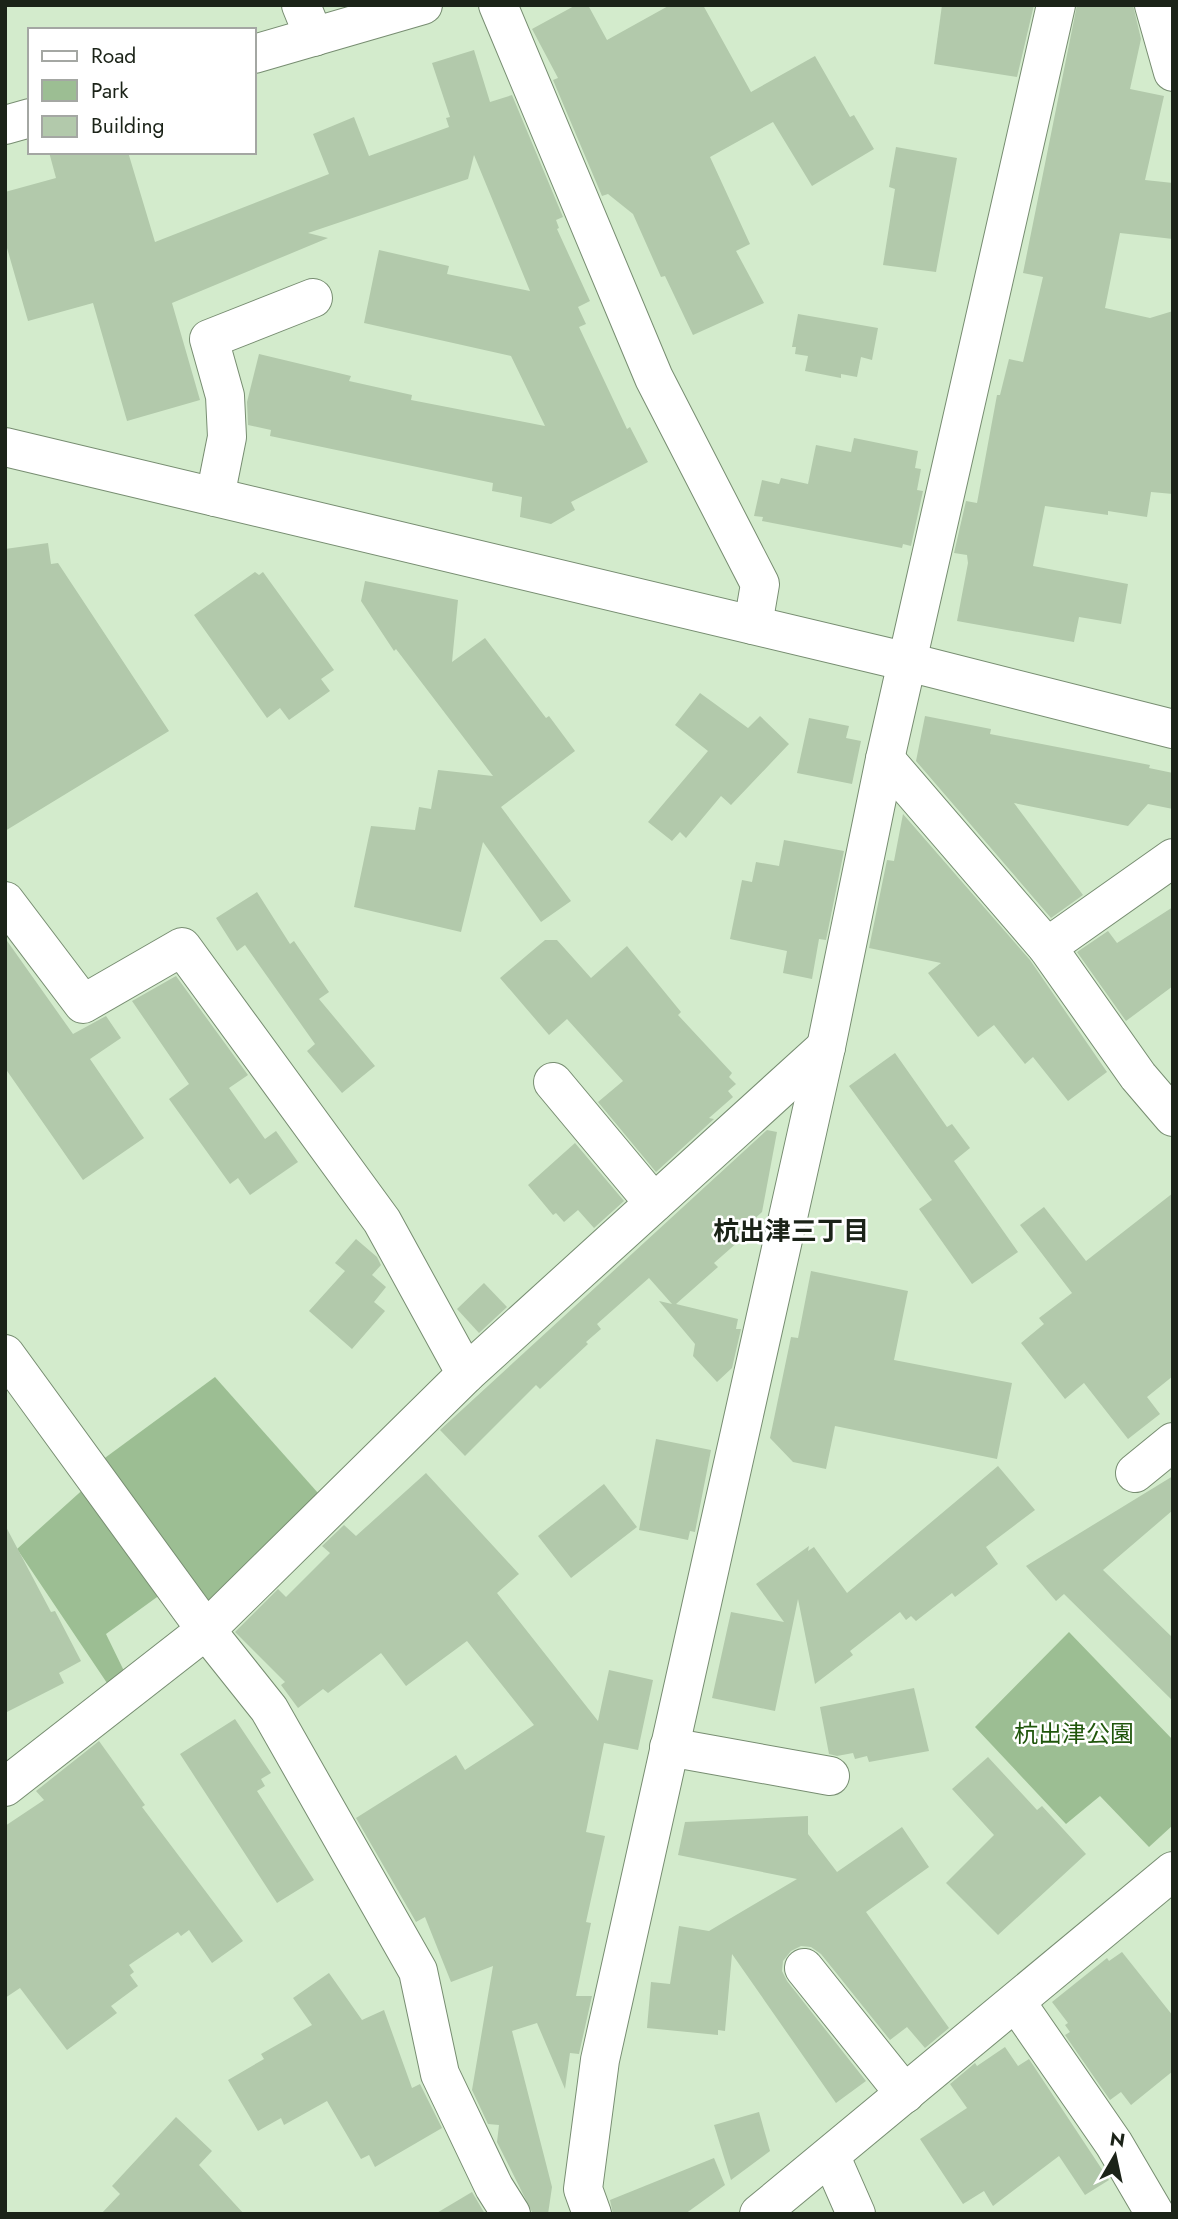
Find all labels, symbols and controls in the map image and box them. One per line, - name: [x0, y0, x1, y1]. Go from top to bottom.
- legend: [28, 28, 256, 154]
- text: Road: [91, 41, 136, 71]
- text: Park: [91, 76, 129, 106]
- text: Building: [91, 111, 164, 141]
- district label: 杭出津三丁目: [713, 1212, 869, 1250]
- park label: 杭出津公園: [1014, 1716, 1134, 1751]
- north arrow: [1080, 2121, 1150, 2191]
- text: N: [1108, 2125, 1127, 2154]

